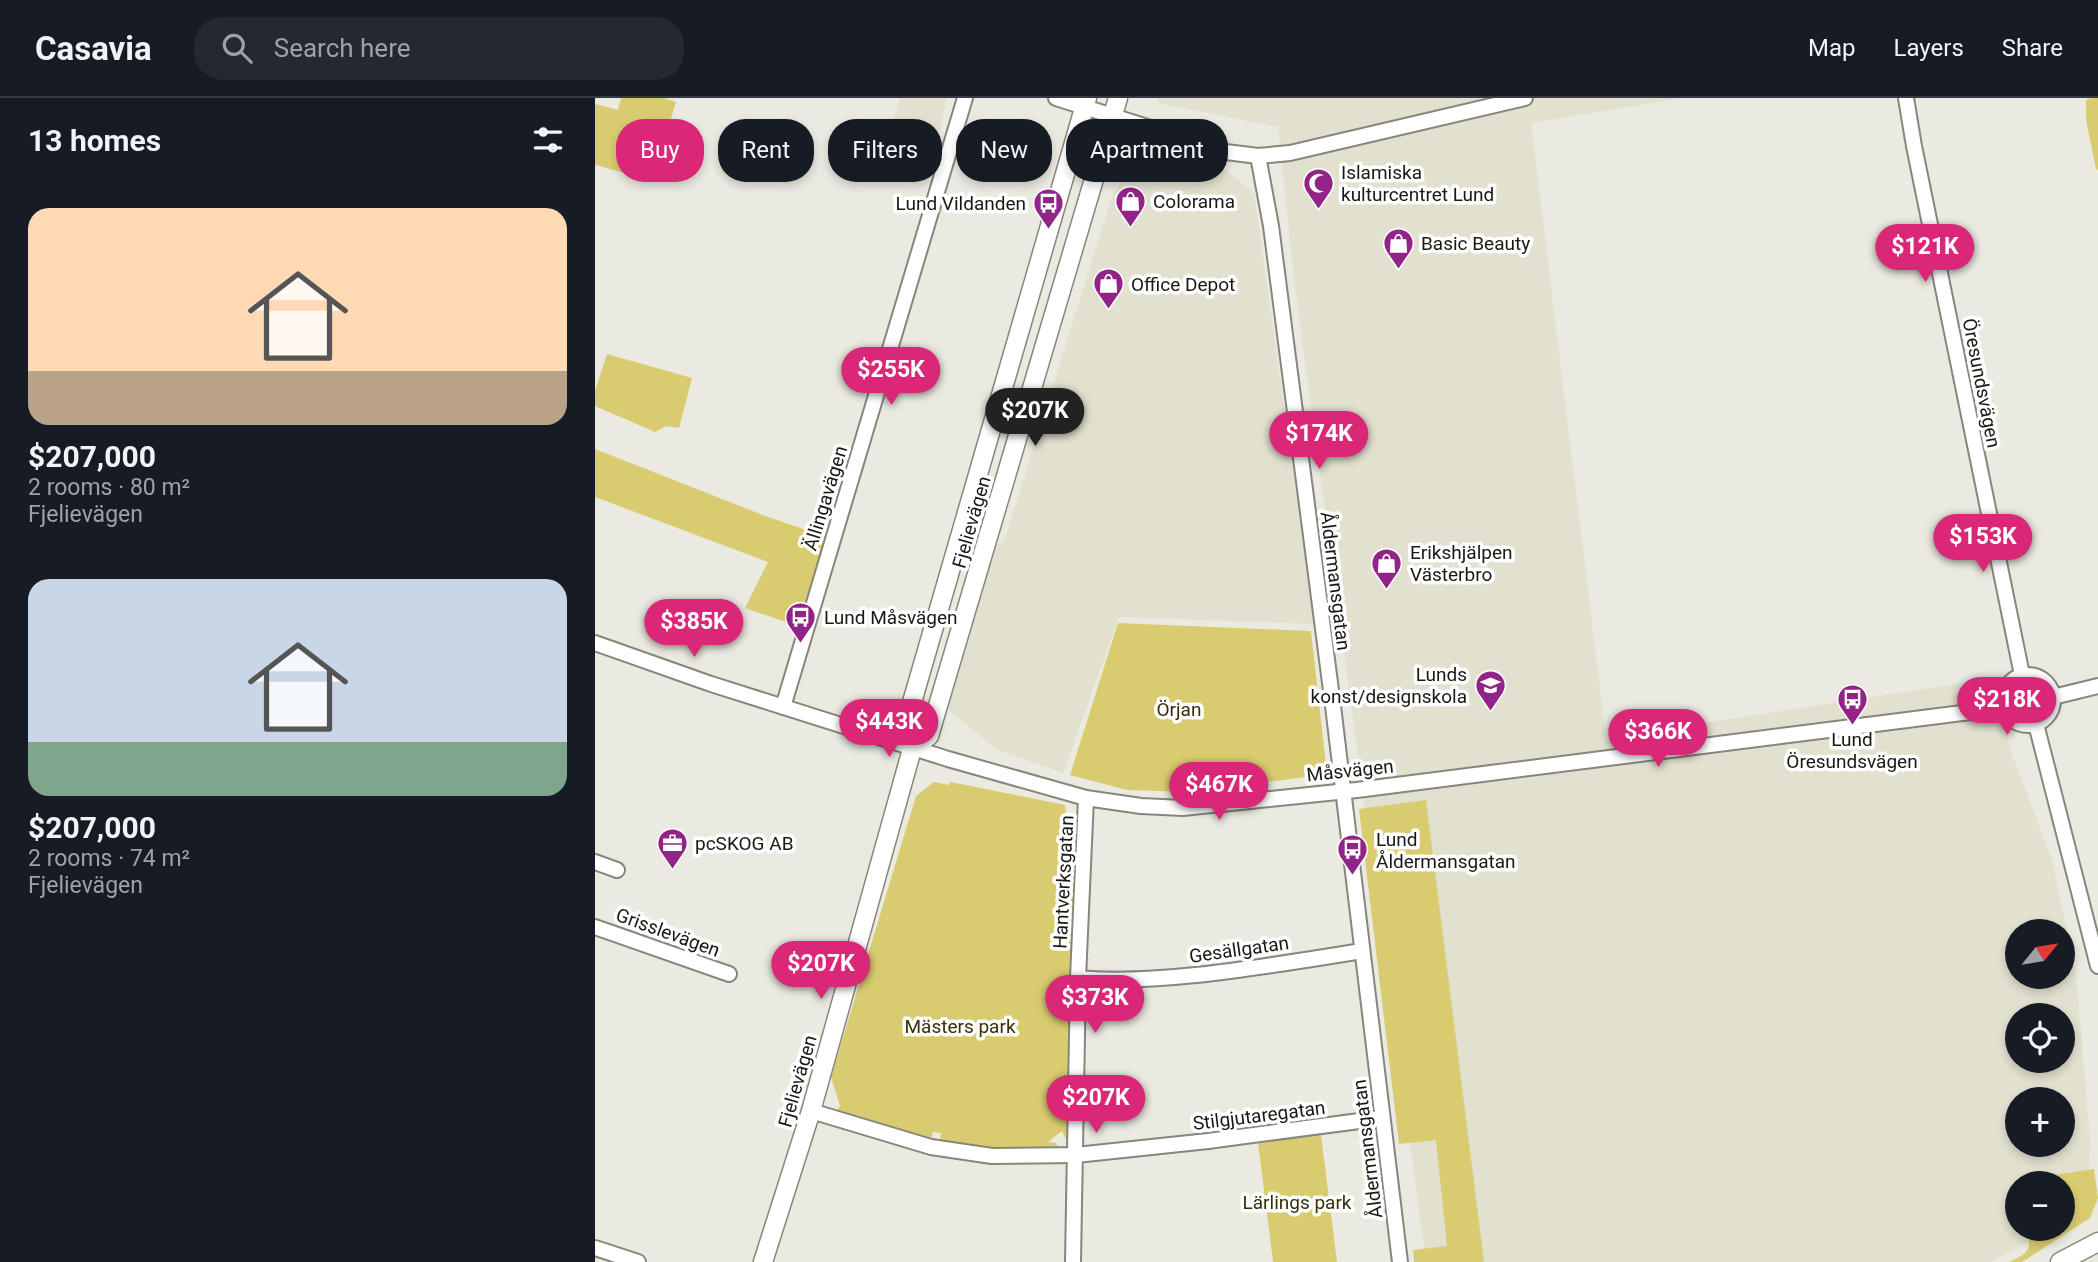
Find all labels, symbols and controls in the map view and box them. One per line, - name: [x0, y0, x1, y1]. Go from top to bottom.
- search box: [194, 17, 684, 80]
- text: Casavia: [35, 29, 152, 68]
- icon: search: [218, 29, 256, 67]
- text: Search here: [274, 33, 411, 63]
- text: Map: [1808, 34, 1856, 62]
- text: Layers: [1894, 34, 1964, 62]
- text: Share: [2002, 34, 2063, 62]
- chip: Buy: [616, 119, 704, 182]
- chip: Rent: [718, 119, 814, 182]
- chip: Filters: [828, 119, 942, 182]
- chip: New: [956, 119, 1052, 182]
- chip: Apartment: [1066, 119, 1228, 182]
- icon: filters: [529, 121, 567, 159]
- text: 13 homes: [28, 123, 161, 158]
- place label: Islamiska kulturcentret Lund: [1341, 161, 1494, 206]
- mosque icon: Islamiska kulturcentret Lund: [1301, 166, 1335, 210]
- shop icon: Colorama: [1113, 184, 1147, 228]
- bus stop icon: Lund Vildanden: [1032, 186, 1066, 230]
- place label: Colorama: [1153, 190, 1235, 213]
- place label: Lund Vildanden: [896, 192, 1026, 215]
- pin: $121K: [1876, 225, 1974, 284]
- shop icon: Basic Beauty: [1381, 226, 1415, 270]
- place label: Basic Beauty: [1421, 232, 1530, 255]
- text: $121K: [1891, 233, 1959, 260]
- icon: home: [235, 253, 361, 379]
- shop icon: Office Depot: [1091, 267, 1125, 311]
- place label: Office Depot: [1131, 273, 1235, 296]
- street label: Öresundsvägen: [1958, 316, 2005, 450]
- pin: $255K: [842, 348, 940, 407]
- text: $255K: [857, 356, 925, 383]
- pin: $207K: [986, 388, 1084, 448]
- text: $207K: [1001, 397, 1069, 424]
- pin: $174K: [1270, 412, 1368, 471]
- text: $174K: [1285, 420, 1353, 447]
- text: $207,000: [28, 439, 156, 474]
- street label: Ällingavägen: [799, 443, 852, 553]
- street label: Fjelievägen: [947, 473, 996, 571]
- text: 2 rooms · 80 m²: [28, 474, 190, 501]
- text: Fjelievägen: [28, 501, 143, 528]
- street label: Åldermansgatan: [1316, 510, 1355, 652]
- pin: $153K: [1934, 514, 2032, 574]
- text: $153K: [1949, 523, 2017, 550]
- place label: Erikshjälpen Västerbro: [1410, 541, 1513, 586]
- shop icon: Erikshjälpen Västerbro: [1370, 546, 1404, 590]
- pin: $385K: [645, 600, 743, 659]
- bus stop icon: Lund Måsvägen: [784, 600, 818, 644]
- place label: Lund Måsvägen: [824, 606, 958, 629]
- text: $385K: [660, 608, 728, 635]
- icon: home: [235, 624, 361, 750]
- place label: Lunds konst/designskola: [1311, 663, 1467, 708]
- school or university icon: Lunds konst/designskola: [1473, 668, 1507, 712]
- pin: $218K: [1958, 678, 2056, 737]
- bus stop icon: Lund Öresundsvägen: [1835, 683, 1869, 727]
- text: $218K: [1973, 686, 2041, 713]
- park label: Örjan: [1157, 698, 1201, 721]
- pin: $443K: [840, 700, 938, 759]
- text: $443K: [855, 708, 923, 735]
- pin: $366K: [1609, 710, 1707, 769]
- text: $366K: [1624, 718, 1692, 745]
- place label: Lund Öresundsvägen: [1786, 728, 1918, 773]
- street label: Måsvägen: [1305, 754, 1395, 787]
- pin: $467K: [1170, 762, 1268, 822]
- text: $467K: [1185, 771, 1253, 798]
- text: $207,000: [28, 810, 156, 845]
- street label: Hantverksgatan: [1049, 815, 1078, 949]
- office icon: pcSKOG AB: [655, 826, 689, 870]
- place label: Lund Åldermansgatan: [1376, 828, 1516, 873]
- place label: pcSKOG AB: [695, 832, 794, 855]
- bus stop icon: Lund Åldermansgatan: [1336, 833, 1370, 877]
- text: 2 rooms · 74 m²: [28, 845, 190, 872]
- text: Fjelievägen: [28, 872, 143, 899]
- street label: Grisslevägen: [613, 903, 723, 962]
- north arrow: [2005, 919, 2075, 989]
- map controls: [2005, 919, 2075, 1241]
- street label: Gesällgatan: [1188, 931, 1290, 968]
- pin: $207K: [772, 942, 870, 1001]
- text: $207K: [787, 950, 855, 977]
- pin: $373K: [1046, 976, 1144, 1035]
- text: $373K: [1061, 984, 1129, 1011]
- button: locate: [2005, 1003, 2075, 1073]
- park label: Mästers park: [904, 1015, 1016, 1038]
- street label: Fjelievägen: [773, 1032, 822, 1130]
- pin: $207K: [1047, 1076, 1145, 1135]
- street label: Åldermansgatan: [1348, 1078, 1387, 1220]
- text: $207K: [1062, 1084, 1130, 1111]
- button: +: [2005, 1087, 2075, 1157]
- street label: Stilgjutaregatan: [1191, 1096, 1327, 1135]
- button: −: [2005, 1171, 2075, 1241]
- park label: Lärlings park: [1243, 1191, 1352, 1214]

